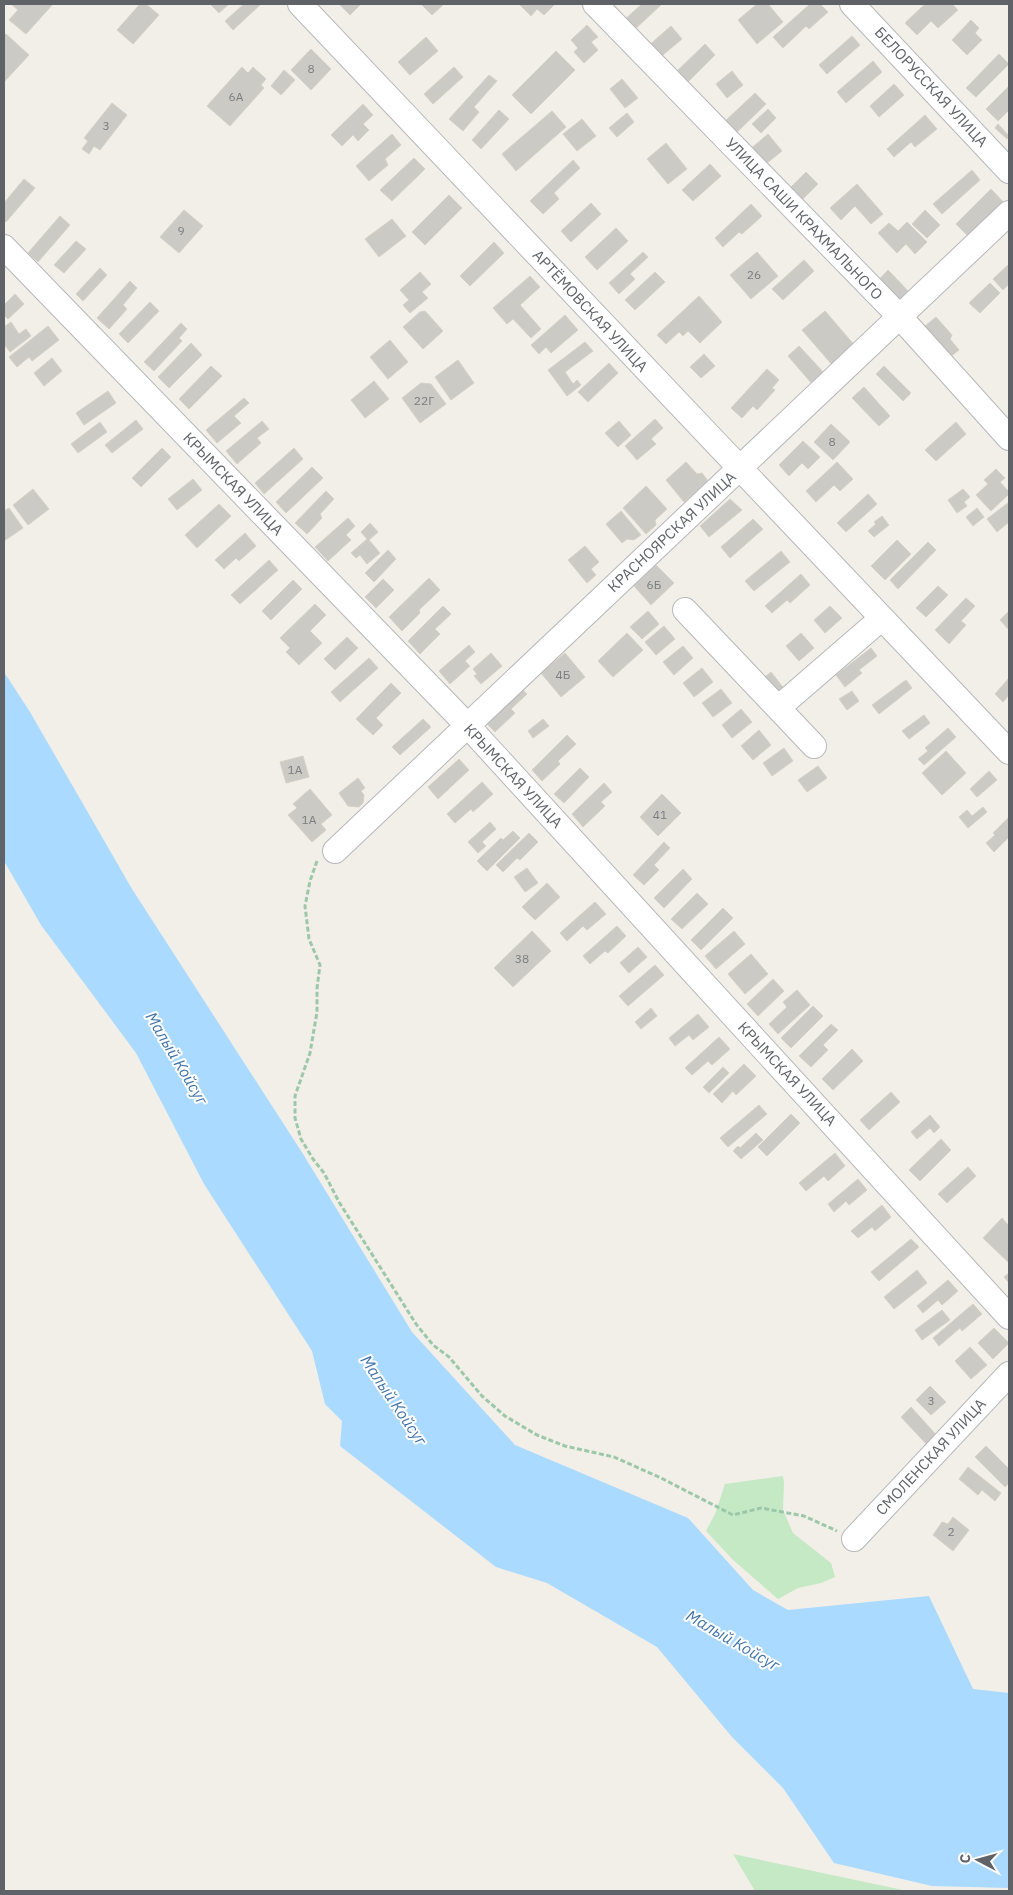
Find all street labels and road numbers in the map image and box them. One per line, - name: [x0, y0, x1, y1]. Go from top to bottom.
- street label: БЕЛОРУССКАЯ УЛИЦА: [871, 23, 992, 151]
- street label: УЛИЦА САШИ КРАХМАЛЬНОГО: [722, 134, 887, 304]
- street label: АРТЁМОВСКАЯ УЛИЦА: [529, 246, 652, 376]
- street label: КРЫМСКАЯ УЛИЦА: [179, 428, 288, 539]
- street label: КРАСНОЯРСКАЯ УЛИЦА: [604, 467, 740, 596]
- street label: КРЫМСКАЯ УЛИЦА: [460, 719, 567, 832]
- street label: КРЫМСКАЯ УЛИЦА: [734, 1017, 841, 1130]
- street label: СМОЛЕНСКАЯ УЛИЦА: [872, 1394, 990, 1519]

